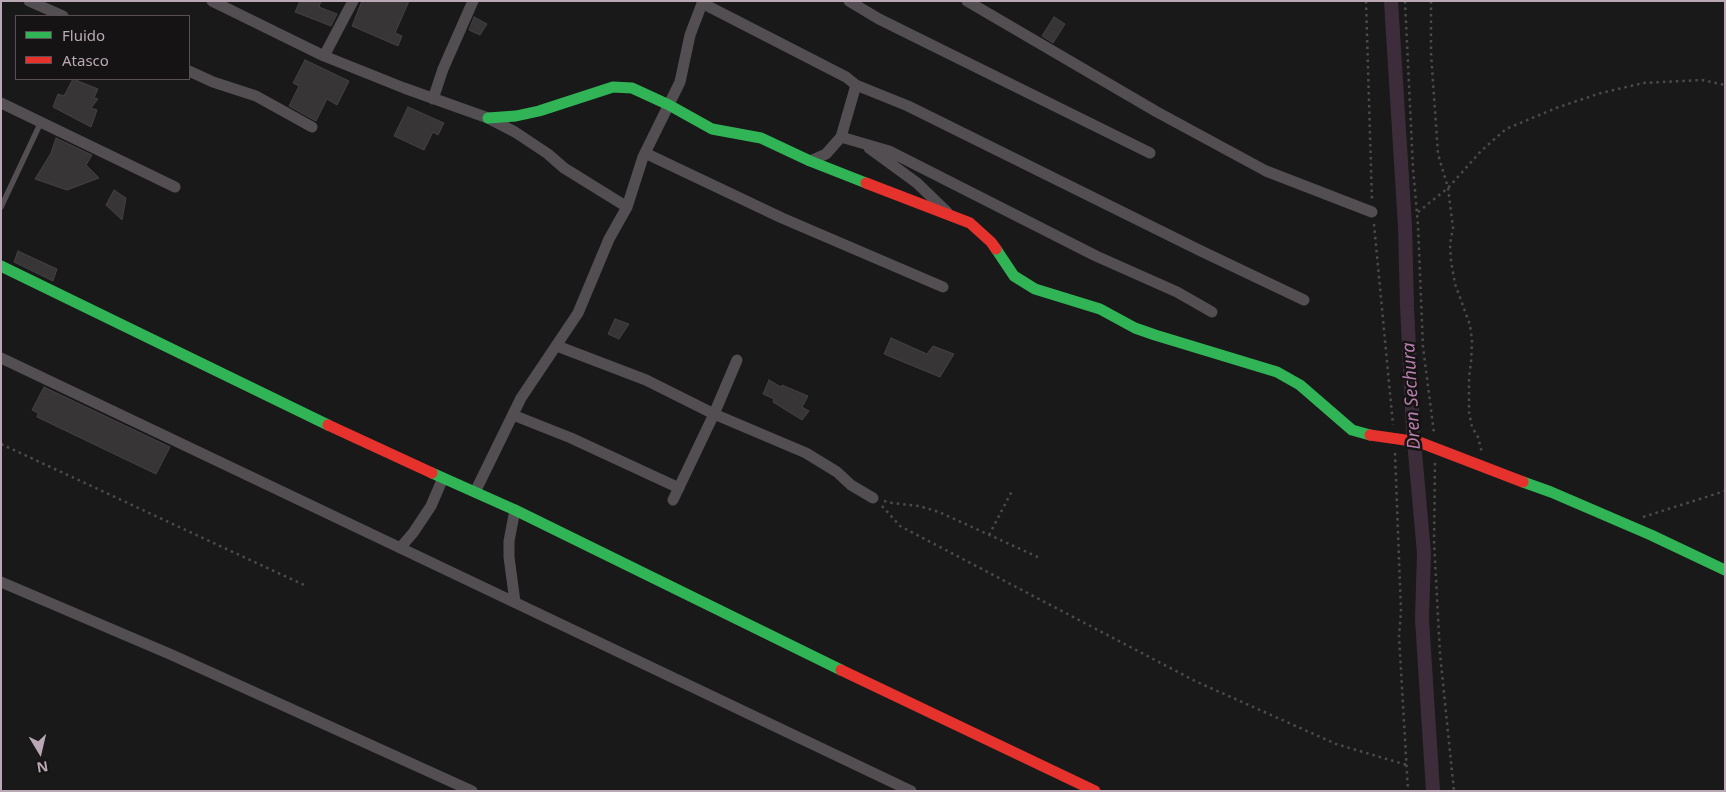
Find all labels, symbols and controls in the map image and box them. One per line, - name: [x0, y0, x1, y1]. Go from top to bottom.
- legend: [15, 15, 190, 80]
- text: Fluido: [62, 25, 105, 45]
- text: Atasco: [62, 50, 109, 70]
- water label: Dren Sechura: [1398, 342, 1426, 450]
- north arrow: [15, 727, 65, 777]
- text: N: [35, 757, 50, 778]

